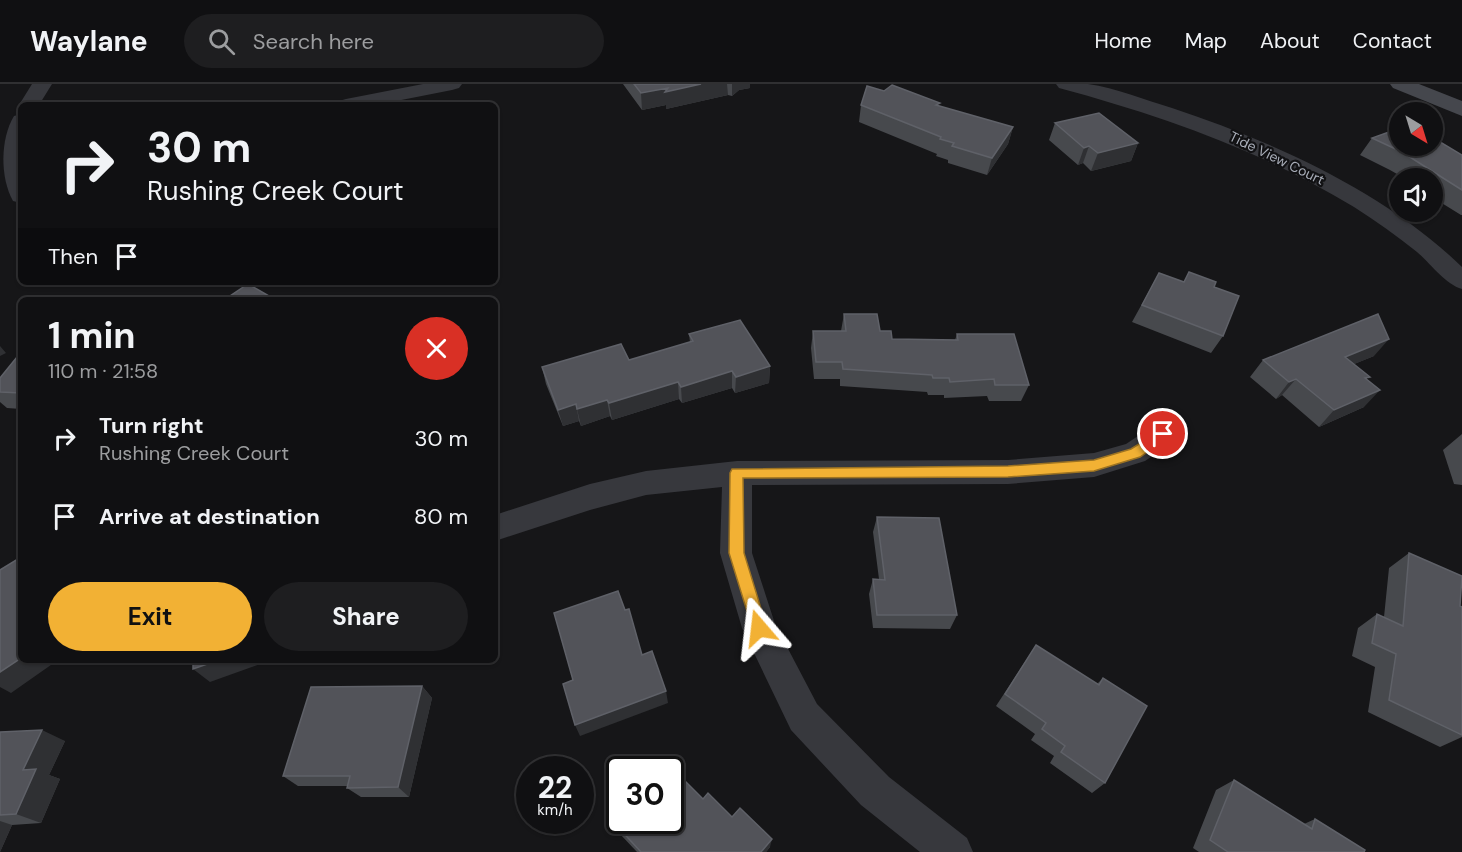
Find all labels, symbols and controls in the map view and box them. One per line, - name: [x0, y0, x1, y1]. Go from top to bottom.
- search box: [184, 14, 604, 68]
- text: Waylane: [30, 23, 148, 60]
- icon: search: [205, 25, 238, 58]
- text: Search here: [253, 27, 374, 56]
- text: Home: [1094, 27, 1152, 55]
- text: Map: [1185, 27, 1227, 55]
- text: About: [1260, 27, 1320, 55]
- text: Contact: [1353, 27, 1432, 55]
- north arrow: [1389, 102, 1443, 156]
- map controls: [1389, 102, 1443, 222]
- text: 30 m: [147, 120, 251, 175]
- icon: right: [48, 126, 126, 204]
- street label: Tide View Court: [1227, 127, 1327, 189]
- button: sound: [1389, 168, 1443, 222]
- text: Rushing Creek Court: [147, 173, 404, 208]
- icon: arrive: [110, 240, 143, 273]
- text: Then: [48, 242, 98, 271]
- text: 1 min: [48, 312, 136, 359]
- button: close: [405, 317, 468, 380]
- text: 110 m · 21:58: [48, 358, 158, 384]
- pin: [1137, 408, 1188, 459]
- text: Turn right: [99, 411, 204, 440]
- icon: arrive: [1146, 417, 1179, 450]
- icon: right: [48, 422, 81, 455]
- text: 30 m: [414, 424, 468, 453]
- text: Rushing Creek Court: [99, 440, 289, 466]
- icon: arrive: [48, 500, 81, 533]
- text: Arrive at destination: [99, 502, 320, 531]
- text: 80 m: [414, 502, 468, 531]
- button: Exit: [48, 582, 252, 651]
- button: Share: [264, 582, 468, 651]
- position arrow: [727, 596, 791, 660]
- speed limit sign: 30: [606, 756, 684, 834]
- text: 22: [538, 768, 572, 807]
- text: km/h: [537, 800, 573, 820]

